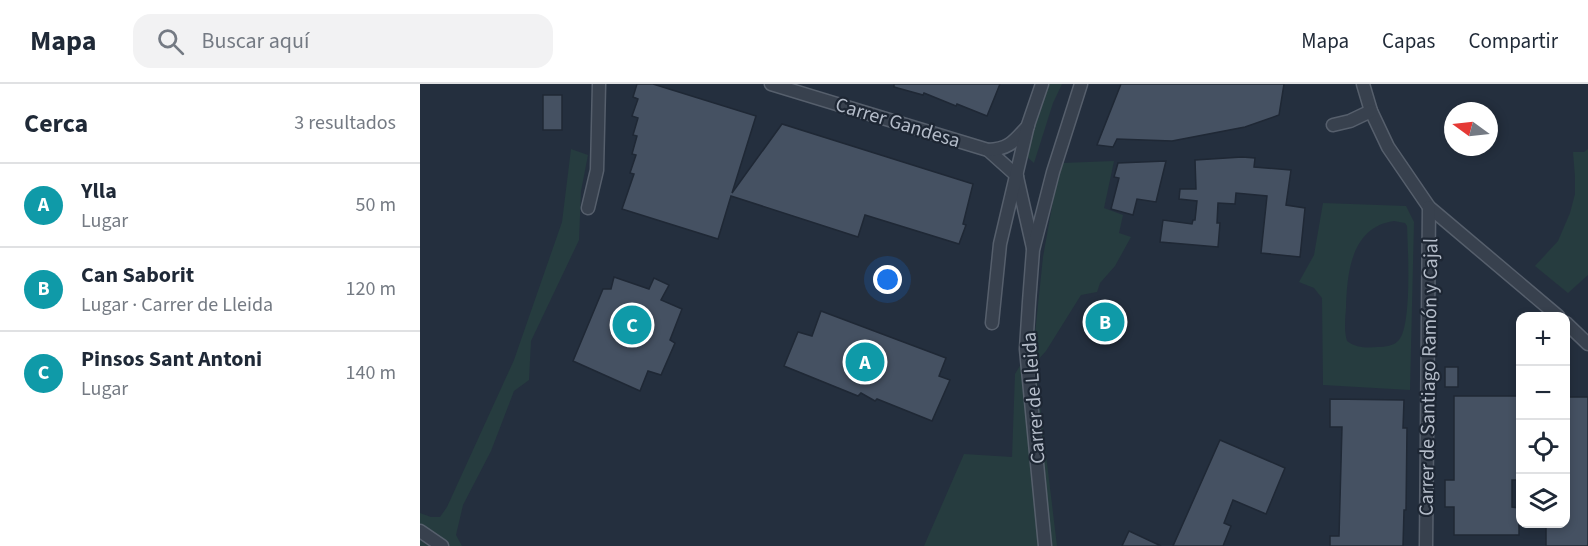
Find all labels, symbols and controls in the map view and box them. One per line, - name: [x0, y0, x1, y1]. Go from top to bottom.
- search box: [133, 14, 553, 68]
- text: Mapa: [30, 21, 97, 61]
- icon: search: [154, 25, 187, 58]
- text: Buscar aquí: [202, 25, 309, 57]
- text: Mapa: [1301, 26, 1349, 56]
- text: Capas: [1382, 26, 1435, 56]
- text: Compartir: [1468, 26, 1558, 56]
- street label: Carrer Gandesa: [832, 91, 963, 155]
- north arrow: [1444, 102, 1498, 156]
- text: Cerca: [24, 105, 88, 142]
- text: 3 resultados: [294, 109, 396, 137]
- text: Ylla: [81, 175, 117, 207]
- text: A: [38, 191, 49, 219]
- text: 50 m: [356, 191, 396, 219]
- text: Lugar: [81, 207, 128, 235]
- street label: Carrer de Santiago Ramón y Cajal: [1413, 238, 1445, 516]
- text: Can Saborit: [81, 259, 194, 291]
- your location: [873, 265, 902, 294]
- text: B: [37, 275, 50, 303]
- text: 120 m: [346, 275, 396, 303]
- text: Lugar · Carrer de Lleida: [81, 291, 273, 319]
- pin: B: [1086, 300, 1124, 344]
- pin: C: [612, 302, 652, 348]
- map controls: [1516, 312, 1570, 528]
- button: +: [1516, 312, 1570, 366]
- street label: Carrer de Lleida: [1015, 331, 1053, 465]
- pin: A: [846, 340, 884, 384]
- text: Pinsos Sant Antoni: [81, 343, 262, 375]
- text: C: [38, 359, 49, 387]
- text: 140 m: [346, 359, 396, 387]
- button: −: [1516, 366, 1570, 420]
- text: Lugar: [81, 375, 128, 403]
- button: locate: [1516, 420, 1570, 474]
- button: layers: [1516, 474, 1570, 528]

